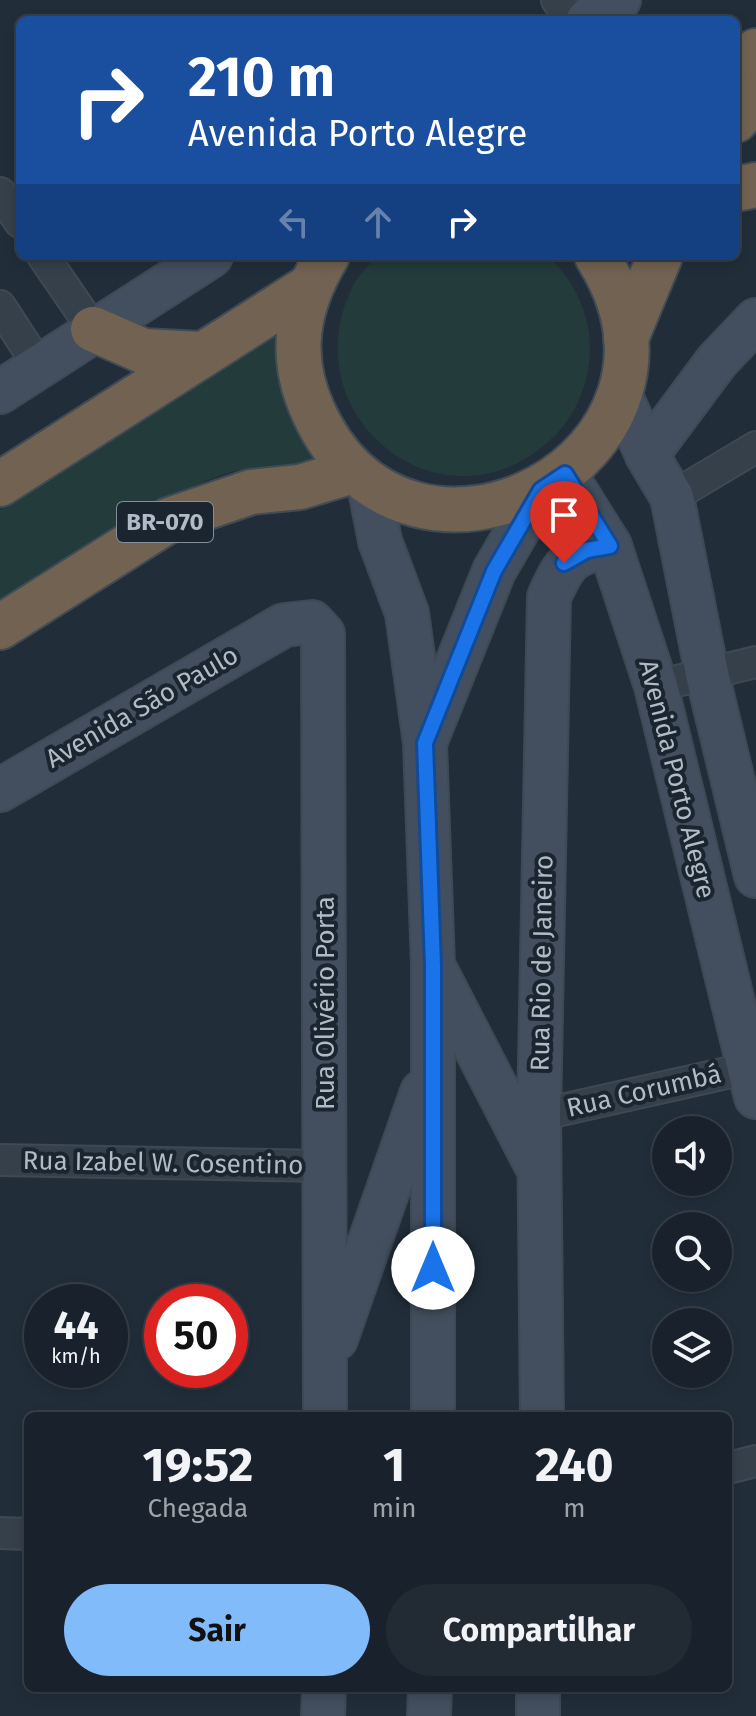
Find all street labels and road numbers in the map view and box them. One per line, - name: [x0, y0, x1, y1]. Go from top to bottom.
- road number: BR-070: [117, 502, 213, 542]
- street label: Avenida São Paulo: [40, 639, 244, 775]
- street label: Avenida Porto Alegre: [632, 656, 722, 902]
- street label: Rua Rio de Janeiro: [525, 854, 559, 1072]
- street label: Rua Olivério Porta: [310, 896, 341, 1110]
- street label: Rua Corumbá: [564, 1058, 724, 1124]
- street label: Rua Izabel W. Cosentino: [22, 1145, 304, 1181]

